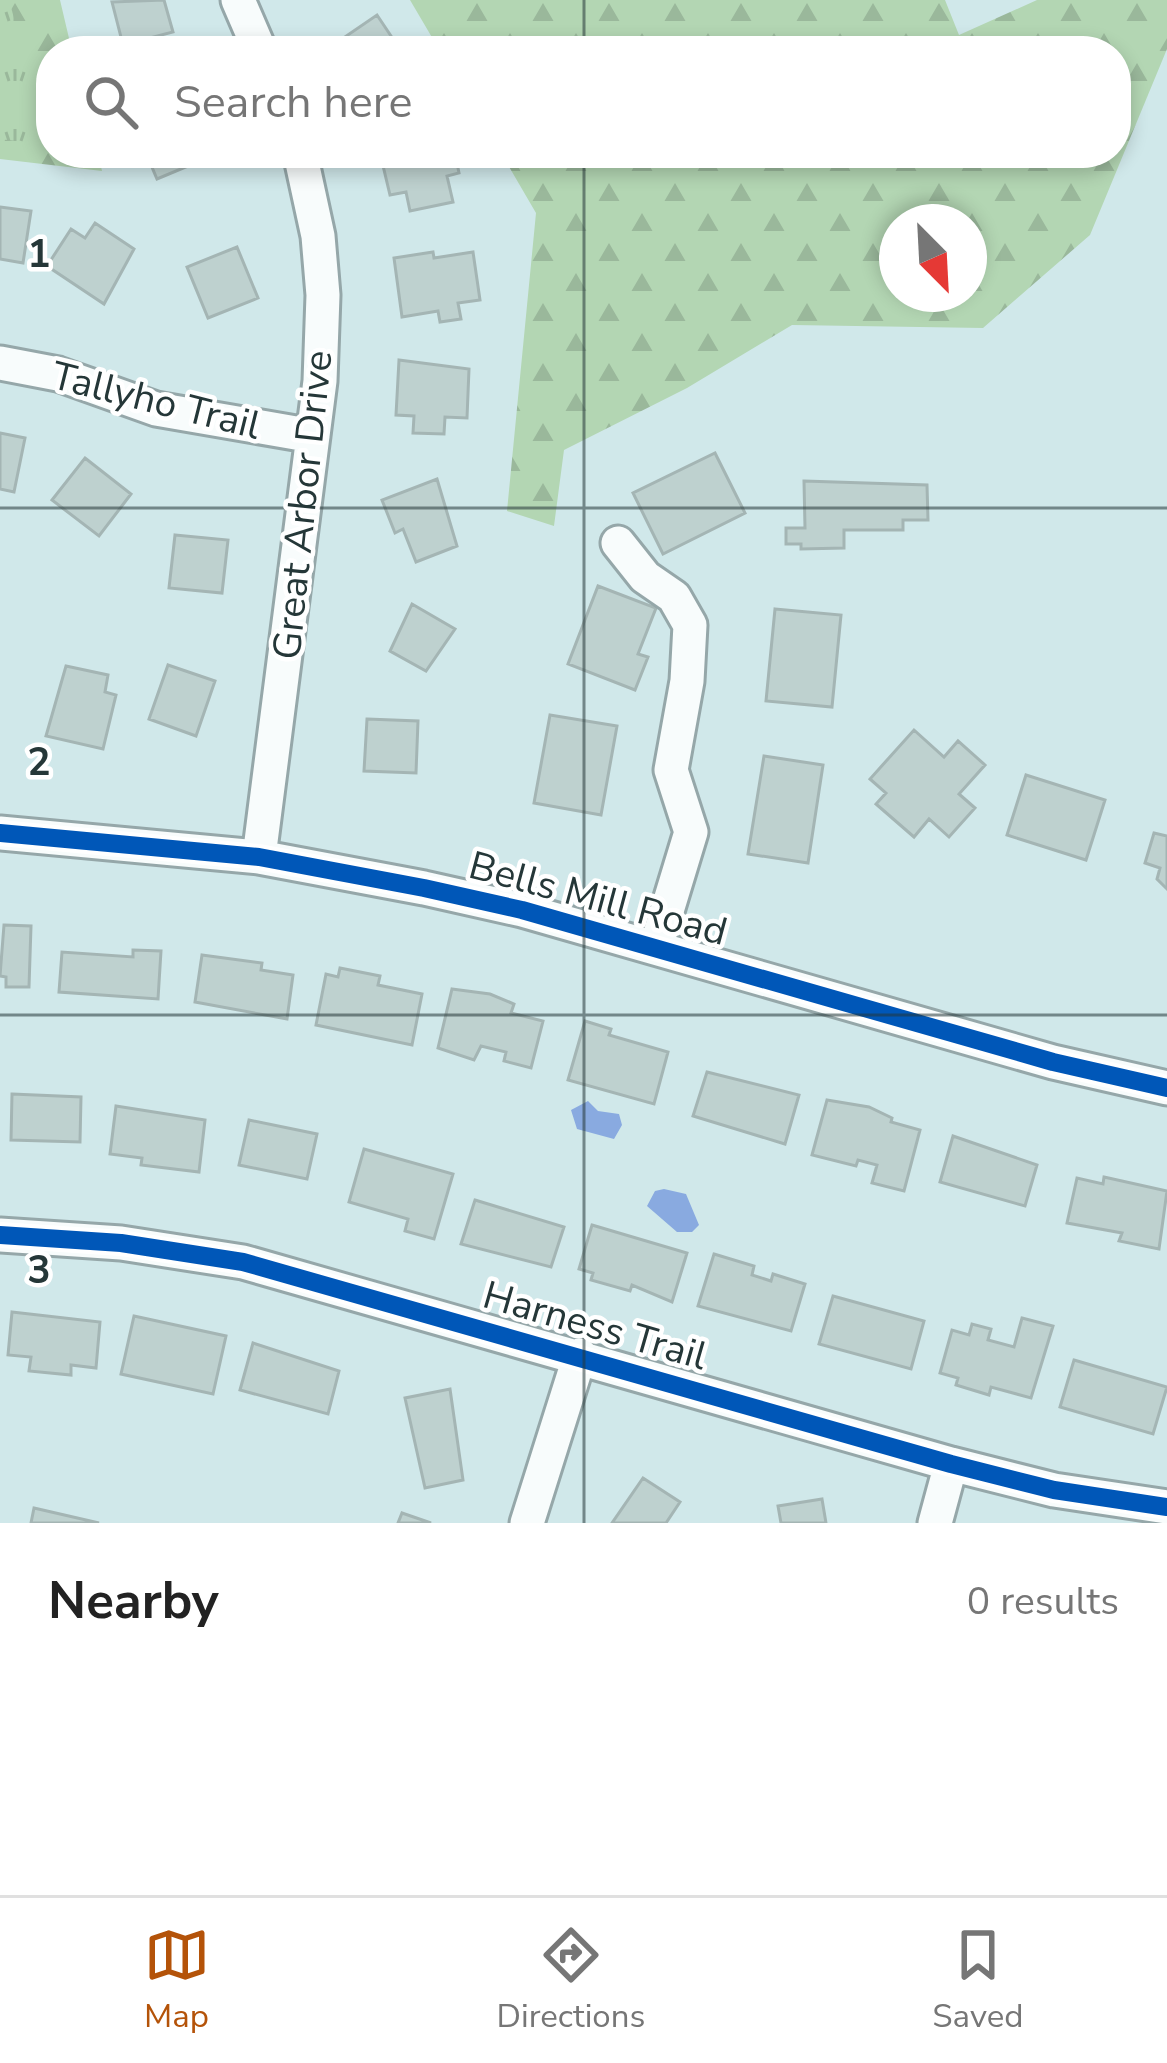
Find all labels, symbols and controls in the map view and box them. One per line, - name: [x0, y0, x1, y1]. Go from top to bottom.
- search box: [36, 36, 1131, 168]
- icon: search: [78, 69, 144, 135]
- text: Search here: [174, 72, 413, 133]
- north arrow: [879, 204, 987, 312]
- text: 1: [27, 228, 51, 281]
- street label: Great Arbor Drive: [260, 348, 346, 662]
- street label: Tallyho Trail: [46, 349, 266, 453]
- text: 2: [27, 736, 51, 789]
- street label: Bells Mill Road: [463, 839, 733, 959]
- text: 3: [27, 1244, 51, 1297]
- street label: Harness Trail: [477, 1269, 713, 1383]
- text: Nearby: [48, 1566, 219, 1636]
- text: 0 results: [967, 1575, 1119, 1628]
- tab: Map: [144, 1922, 210, 2039]
- tab: Directions: [497, 1922, 645, 2039]
- tab: Saved: [932, 1922, 1023, 2039]

